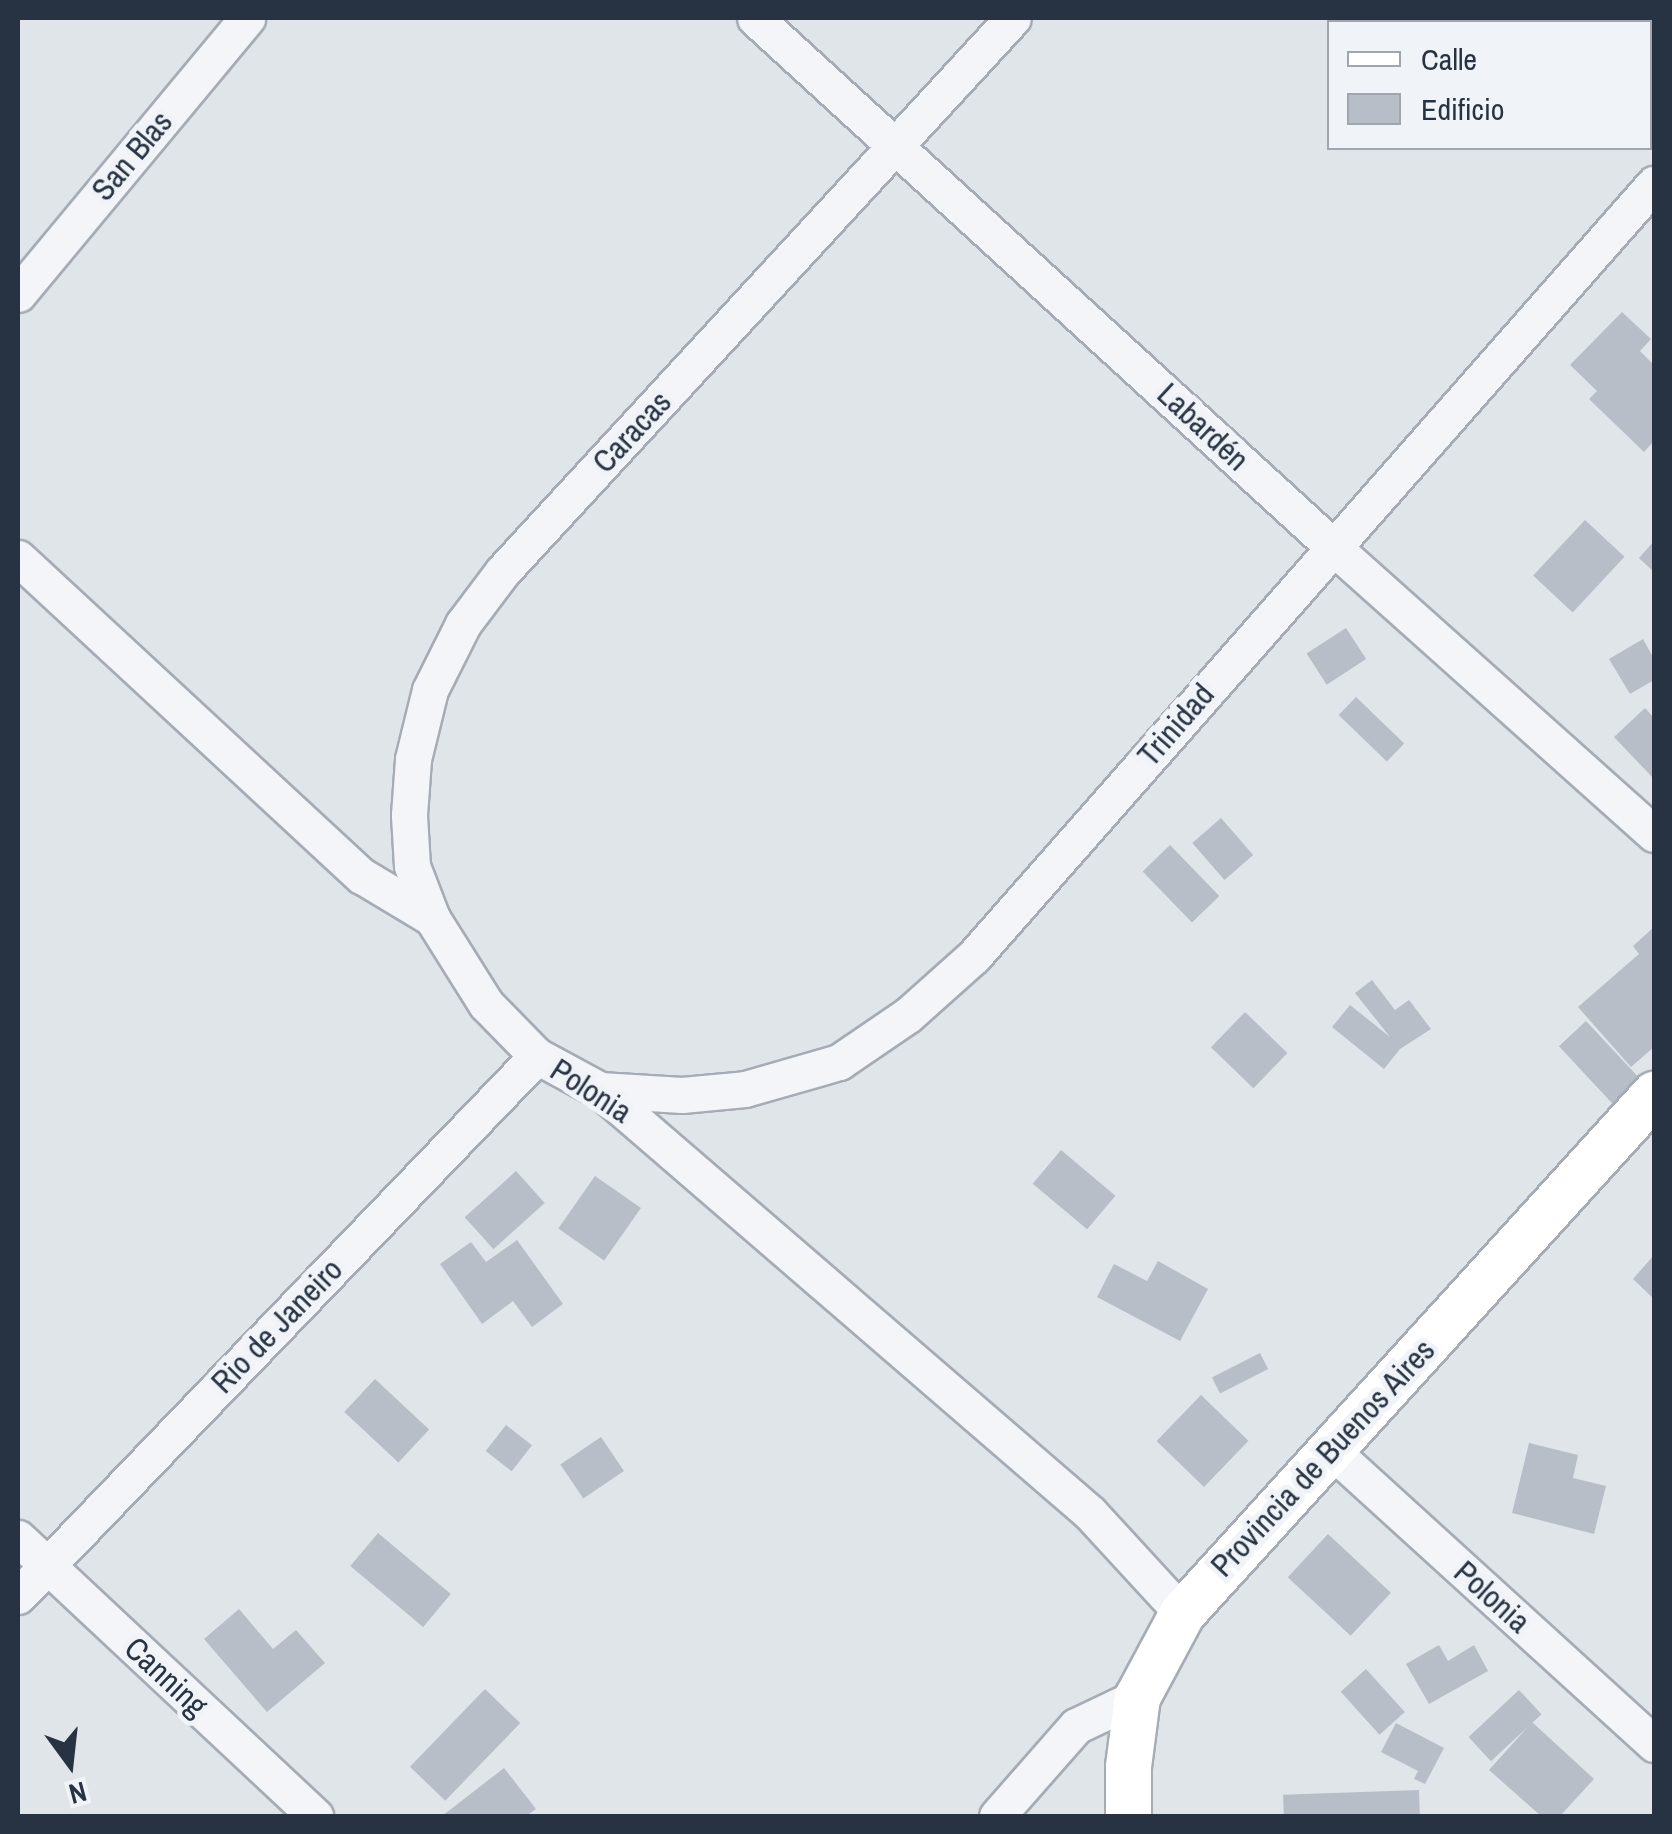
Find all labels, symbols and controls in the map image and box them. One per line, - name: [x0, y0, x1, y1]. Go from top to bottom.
- legend: [1327, 20, 1652, 150]
- text: Calle: [1421, 39, 1477, 79]
- text: Edificio: [1421, 89, 1504, 129]
- street label: San Blas: [84, 103, 180, 209]
- street label: Labardén: [1149, 375, 1257, 479]
- street label: Caracas: [585, 383, 679, 481]
- street label: Trinidad: [1130, 676, 1222, 774]
- street label: Polonia: [543, 1051, 639, 1131]
- street label: Rio de Janeiro: [203, 1251, 351, 1401]
- street label: Provincia de Buenos Aires: [1203, 1331, 1443, 1585]
- street label: Polonia: [1446, 1553, 1538, 1641]
- street label: Canning: [117, 1629, 215, 1725]
- north arrow: [20, 1714, 120, 1814]
- text: N: [65, 1772, 91, 1813]

